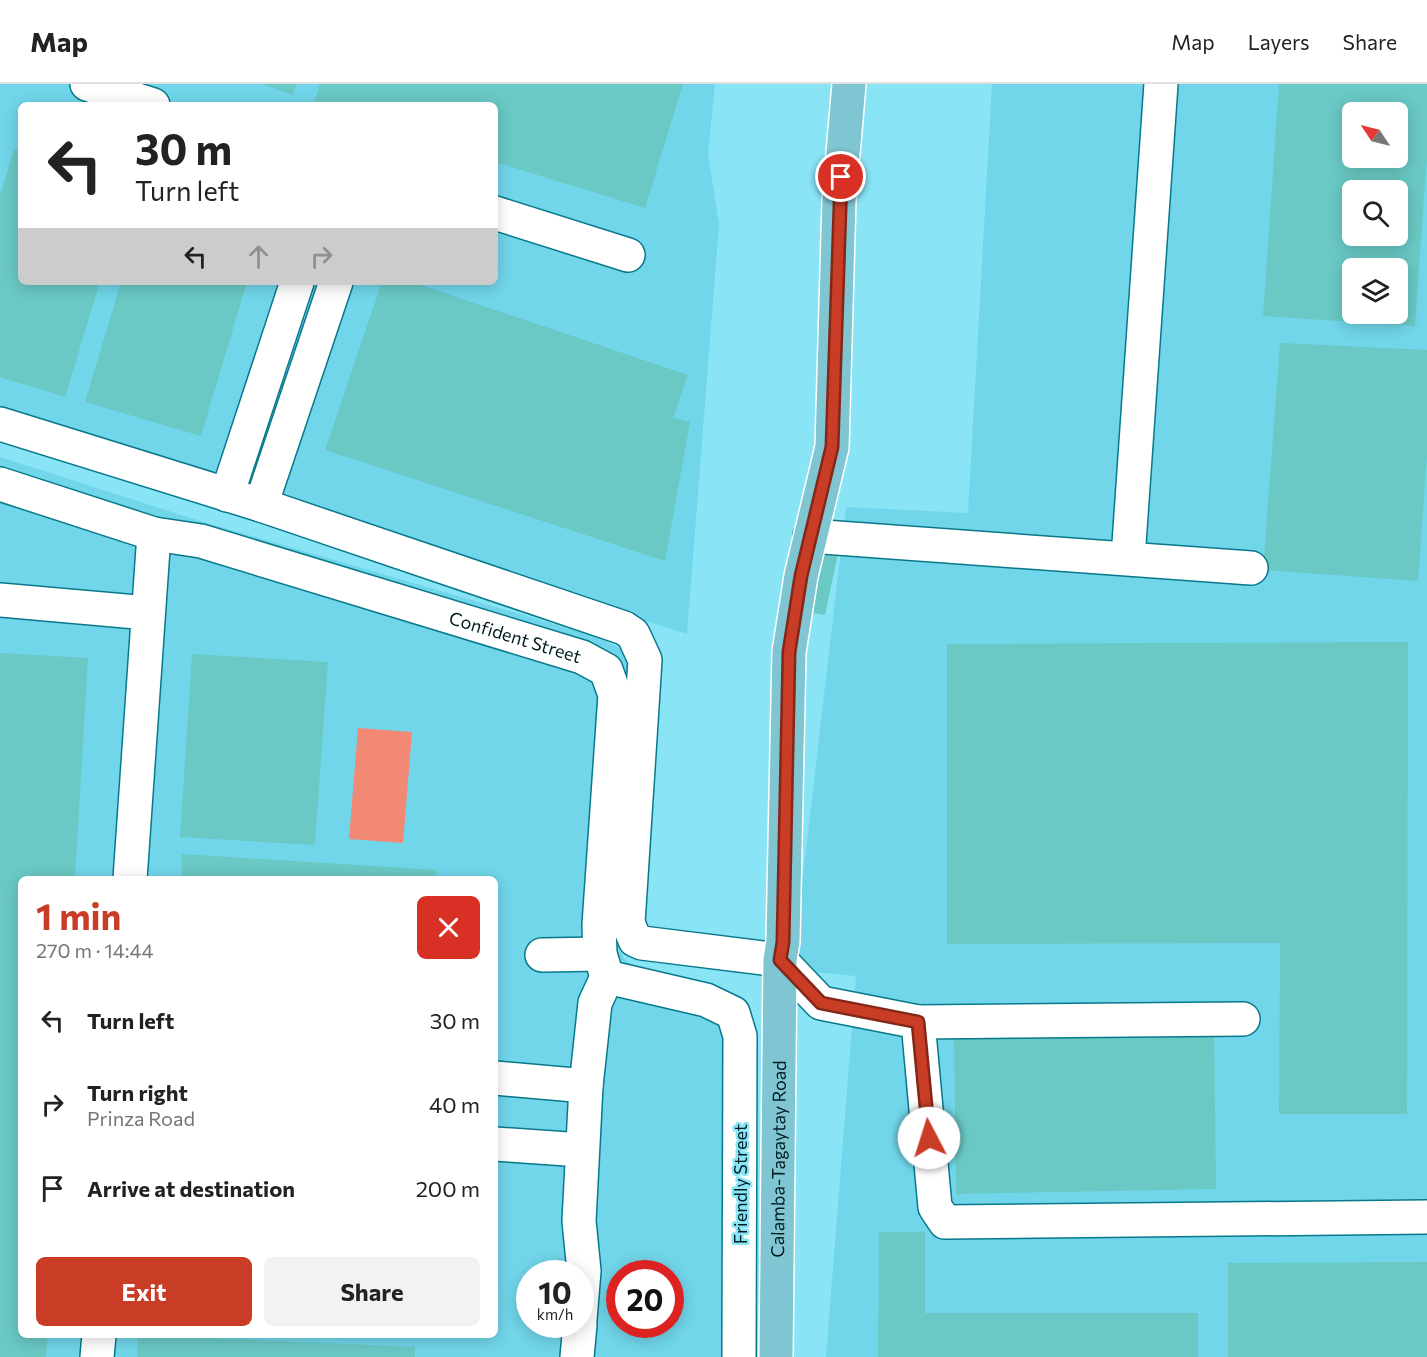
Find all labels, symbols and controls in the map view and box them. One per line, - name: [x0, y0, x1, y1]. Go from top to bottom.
- text: Map: [30, 24, 88, 58]
- text: Map: [1171, 29, 1215, 54]
- text: Layers: [1248, 29, 1310, 54]
- text: Share: [1343, 29, 1397, 54]
- north arrow: [1342, 102, 1408, 168]
- map controls: [1342, 102, 1408, 324]
- text: 30 m: [135, 122, 232, 174]
- icon: left: [36, 126, 114, 204]
- pin: [815, 151, 866, 202]
- icon: arrive: [824, 160, 857, 193]
- text: Turn left: [135, 174, 239, 207]
- button: search: [1342, 180, 1408, 246]
- icon: left: [179, 240, 212, 273]
- icon: ahead: [242, 240, 275, 273]
- icon: right: [305, 240, 338, 273]
- button: layers: [1342, 258, 1408, 324]
- street label: Confident Street: [446, 606, 584, 667]
- text: 1 min: [36, 893, 121, 937]
- button: close: [417, 896, 480, 959]
- text: 270 m · 14:44: [36, 938, 154, 962]
- icon: left: [36, 1004, 69, 1037]
- text: Turn left: [87, 1007, 174, 1034]
- text: 30 m: [430, 1007, 480, 1034]
- street label: Calamba-Tagaytay Road: [766, 1060, 790, 1258]
- text: Turn right: [87, 1079, 188, 1106]
- icon: right: [36, 1088, 69, 1121]
- text: 40 m: [429, 1091, 480, 1118]
- text: Prinza Road: [87, 1106, 195, 1130]
- position arrow: [897, 1106, 961, 1170]
- street label: Friendly Street: [729, 1124, 751, 1244]
- icon: arrive: [36, 1172, 69, 1205]
- text: Arrive at destination: [87, 1175, 295, 1202]
- text: 200 m: [416, 1175, 480, 1202]
- button: Exit: [36, 1257, 252, 1326]
- button: Share: [264, 1257, 480, 1326]
- speed limit sign: 20: [606, 1260, 684, 1338]
- text: 10: [538, 1273, 572, 1310]
- text: km/h: [537, 1305, 573, 1323]

